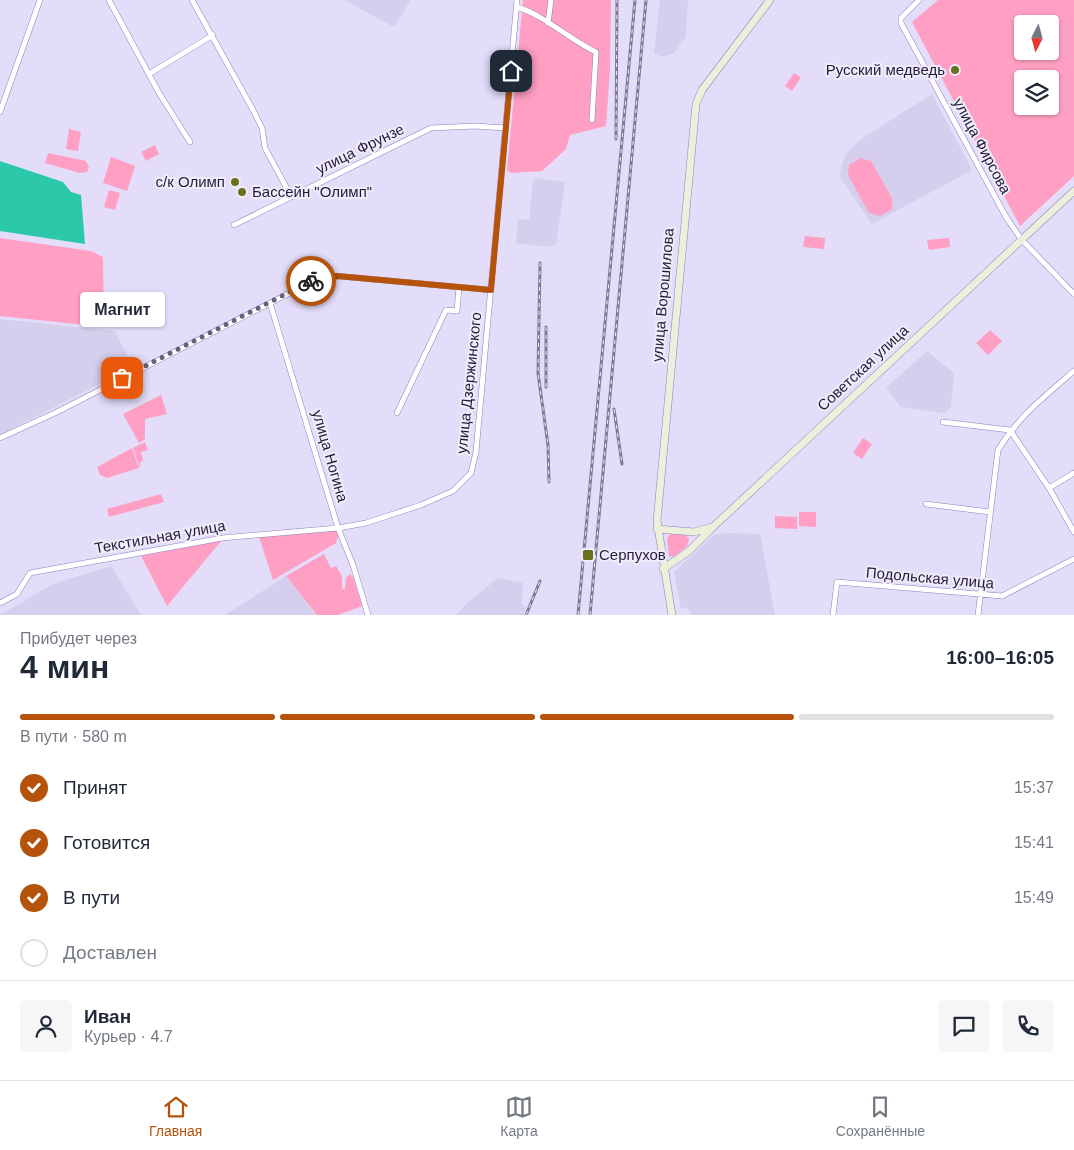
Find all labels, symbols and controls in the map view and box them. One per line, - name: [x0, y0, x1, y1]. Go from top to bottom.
- north arrow: [1014, 15, 1059, 60]
- map controls: [1014, 15, 1059, 115]
- pin: [490, 50, 532, 92]
- icon: home: [497, 57, 525, 85]
- place label: Русский медведь: [826, 61, 945, 78]
- marker: Русский медведь: [949, 64, 961, 76]
- button: layers: [1014, 70, 1059, 115]
- street label: улица Фирсова: [950, 95, 1015, 197]
- street label: улица Фрунзе: [313, 120, 407, 177]
- place label: с/к Олимп: [156, 173, 225, 190]
- marker: с/к Олимп: [229, 176, 241, 188]
- place label: Бассейн "Олимп": [252, 183, 372, 200]
- marker: Бассейн "Олимп": [236, 186, 248, 198]
- street label: улица Ворошилова: [648, 227, 677, 363]
- courier: [286, 256, 336, 306]
- icon: bike: [297, 267, 325, 295]
- callout: Магнит: [80, 293, 164, 328]
- text: Магнит: [94, 301, 151, 318]
- street label: улица Дзержинского: [453, 311, 484, 455]
- street label: Советская улица: [814, 321, 912, 414]
- pin: [101, 357, 143, 399]
- icon: bag: [108, 364, 136, 392]
- street label: улица Ногина: [309, 408, 352, 505]
- street label: Текстильная улица: [93, 516, 227, 556]
- place label: Серпухов: [599, 546, 666, 563]
- marker: Серпухов: [581, 548, 595, 562]
- street label: Подольская улица: [865, 563, 995, 592]
- text: Прибудет через: [20, 630, 137, 647]
- text: 16:00–16:05: [946, 647, 1054, 668]
- text: 4 мин: [20, 649, 109, 685]
- text: В пути · 580 m: [20, 728, 127, 745]
- icon: check: [20, 774, 48, 802]
- text: Принят: [63, 777, 127, 798]
- text: 15:37: [1014, 779, 1054, 796]
- icon: check: [20, 829, 48, 857]
- text: Готовится: [63, 832, 150, 853]
- text: 15:41: [1014, 834, 1054, 851]
- icon: check: [20, 884, 48, 912]
- text: В пути: [63, 887, 120, 908]
- text: 15:49: [1014, 889, 1054, 906]
- text: Доставлен: [63, 942, 157, 963]
- button: person: [20, 1000, 72, 1052]
- button: chat: [938, 1000, 990, 1052]
- button: phone: [1002, 1000, 1054, 1052]
- text: Иван: [84, 1006, 131, 1027]
- text: Курьер · 4.7: [84, 1028, 173, 1045]
- tab: Главная: [149, 1093, 202, 1139]
- tab: Карта: [500, 1093, 538, 1139]
- tab: Сохранённые: [836, 1093, 925, 1139]

